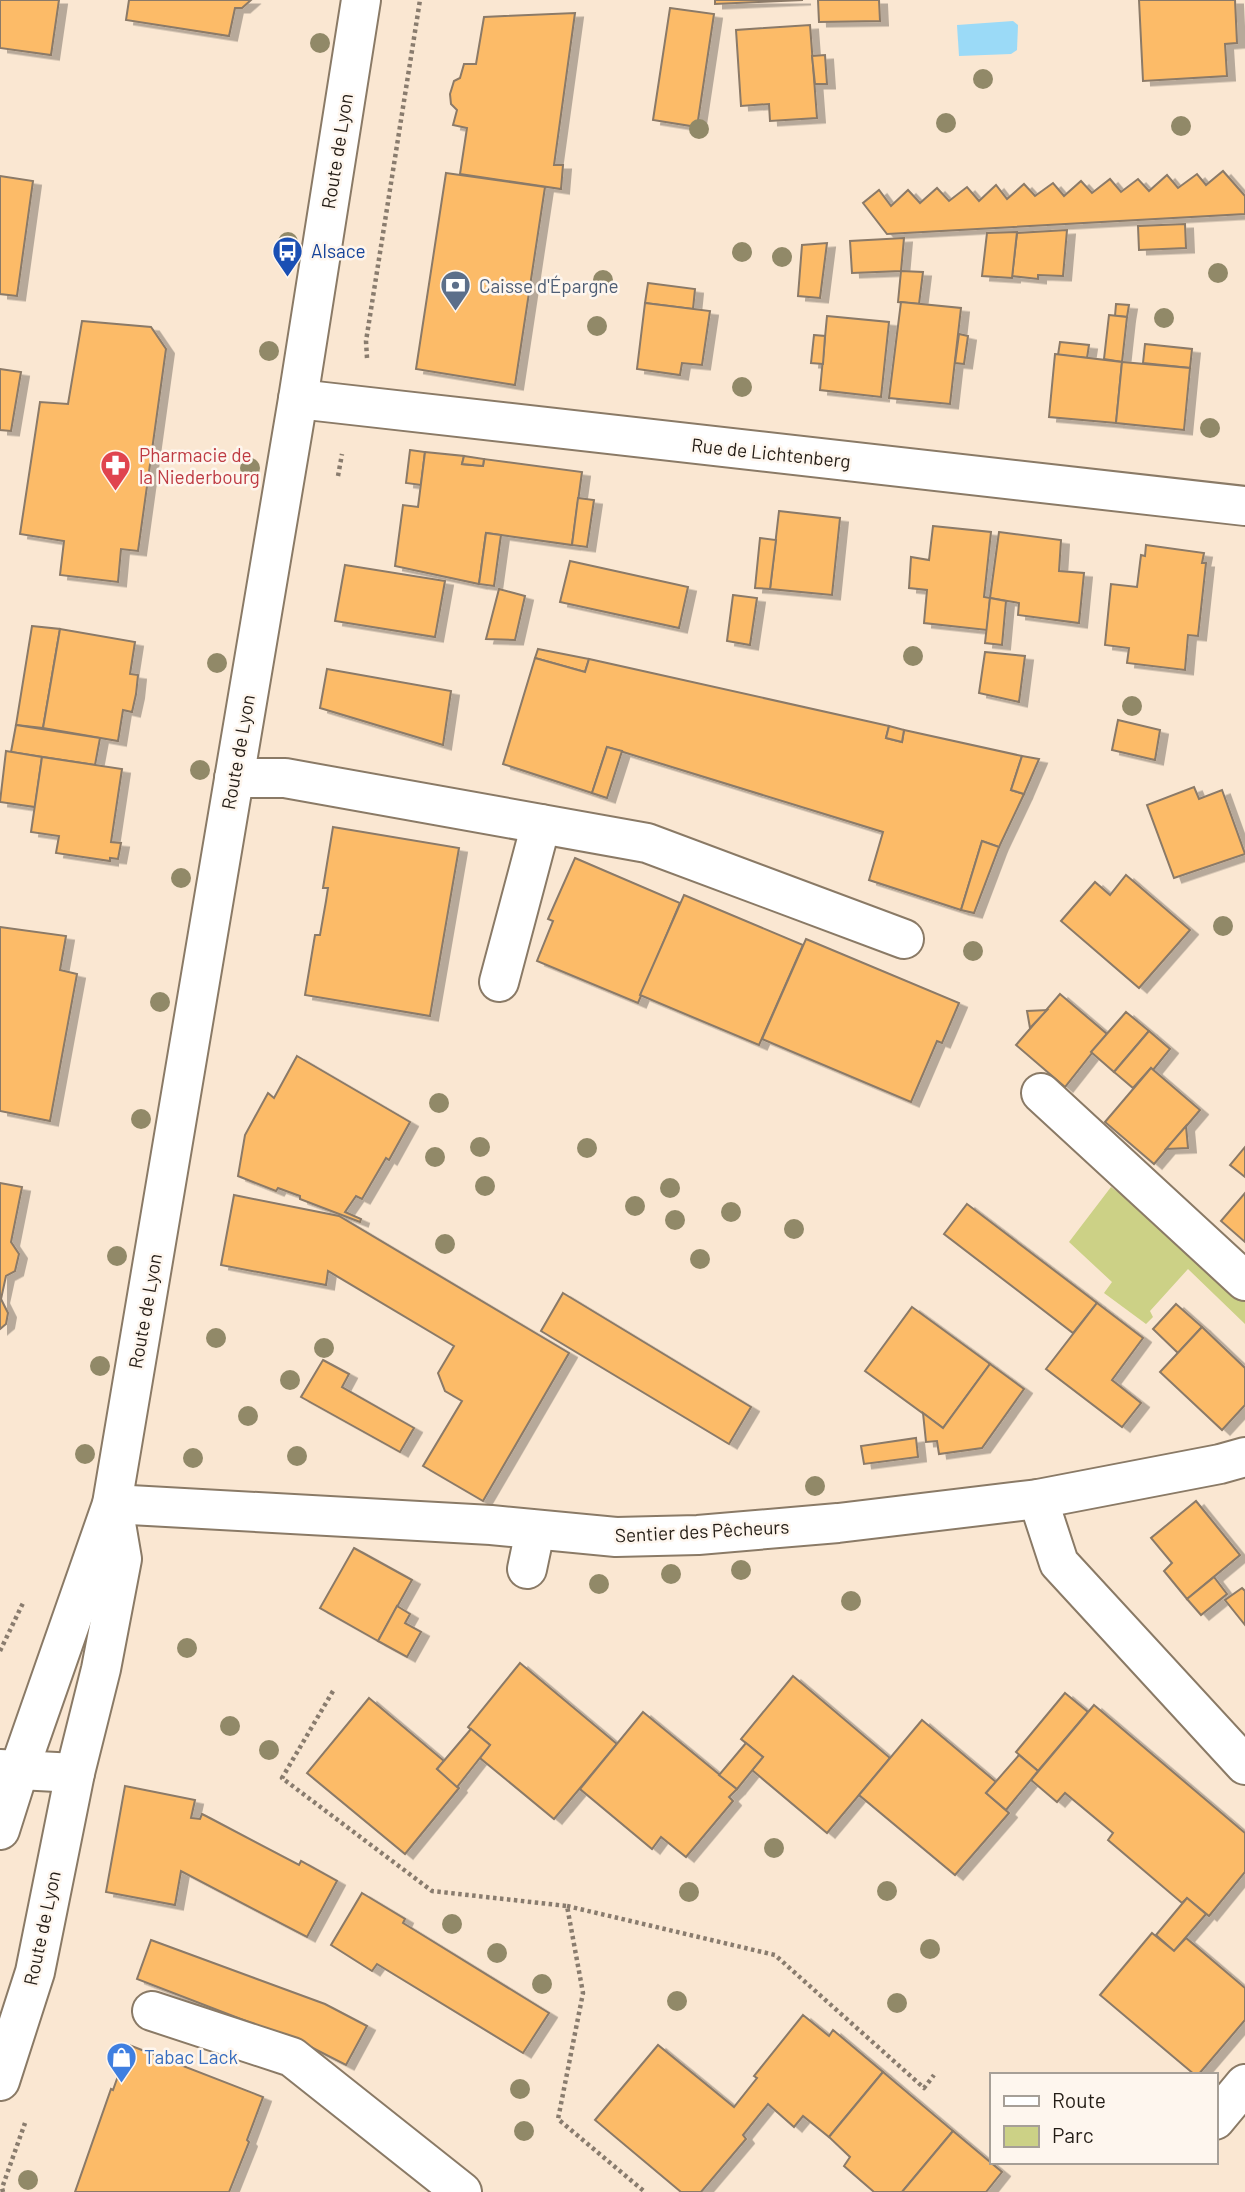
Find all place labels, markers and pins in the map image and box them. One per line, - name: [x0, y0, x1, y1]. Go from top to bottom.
- bus stop icon: Alsace: [271, 234, 305, 278]
- place label: Alsace: [311, 239, 366, 262]
- bank icon: Caisse d'Épargne: [439, 269, 473, 313]
- place label: Caisse d'Épargne: [479, 274, 619, 297]
- place label: Pharmacie de la Niederbourg: [139, 443, 260, 488]
- pharmacy icon: Pharmacie de la Niederbourg: [99, 449, 133, 493]
- shop icon: Tabac Lack: [104, 2040, 138, 2084]
- place label: Tabac Lack: [144, 2045, 238, 2068]

